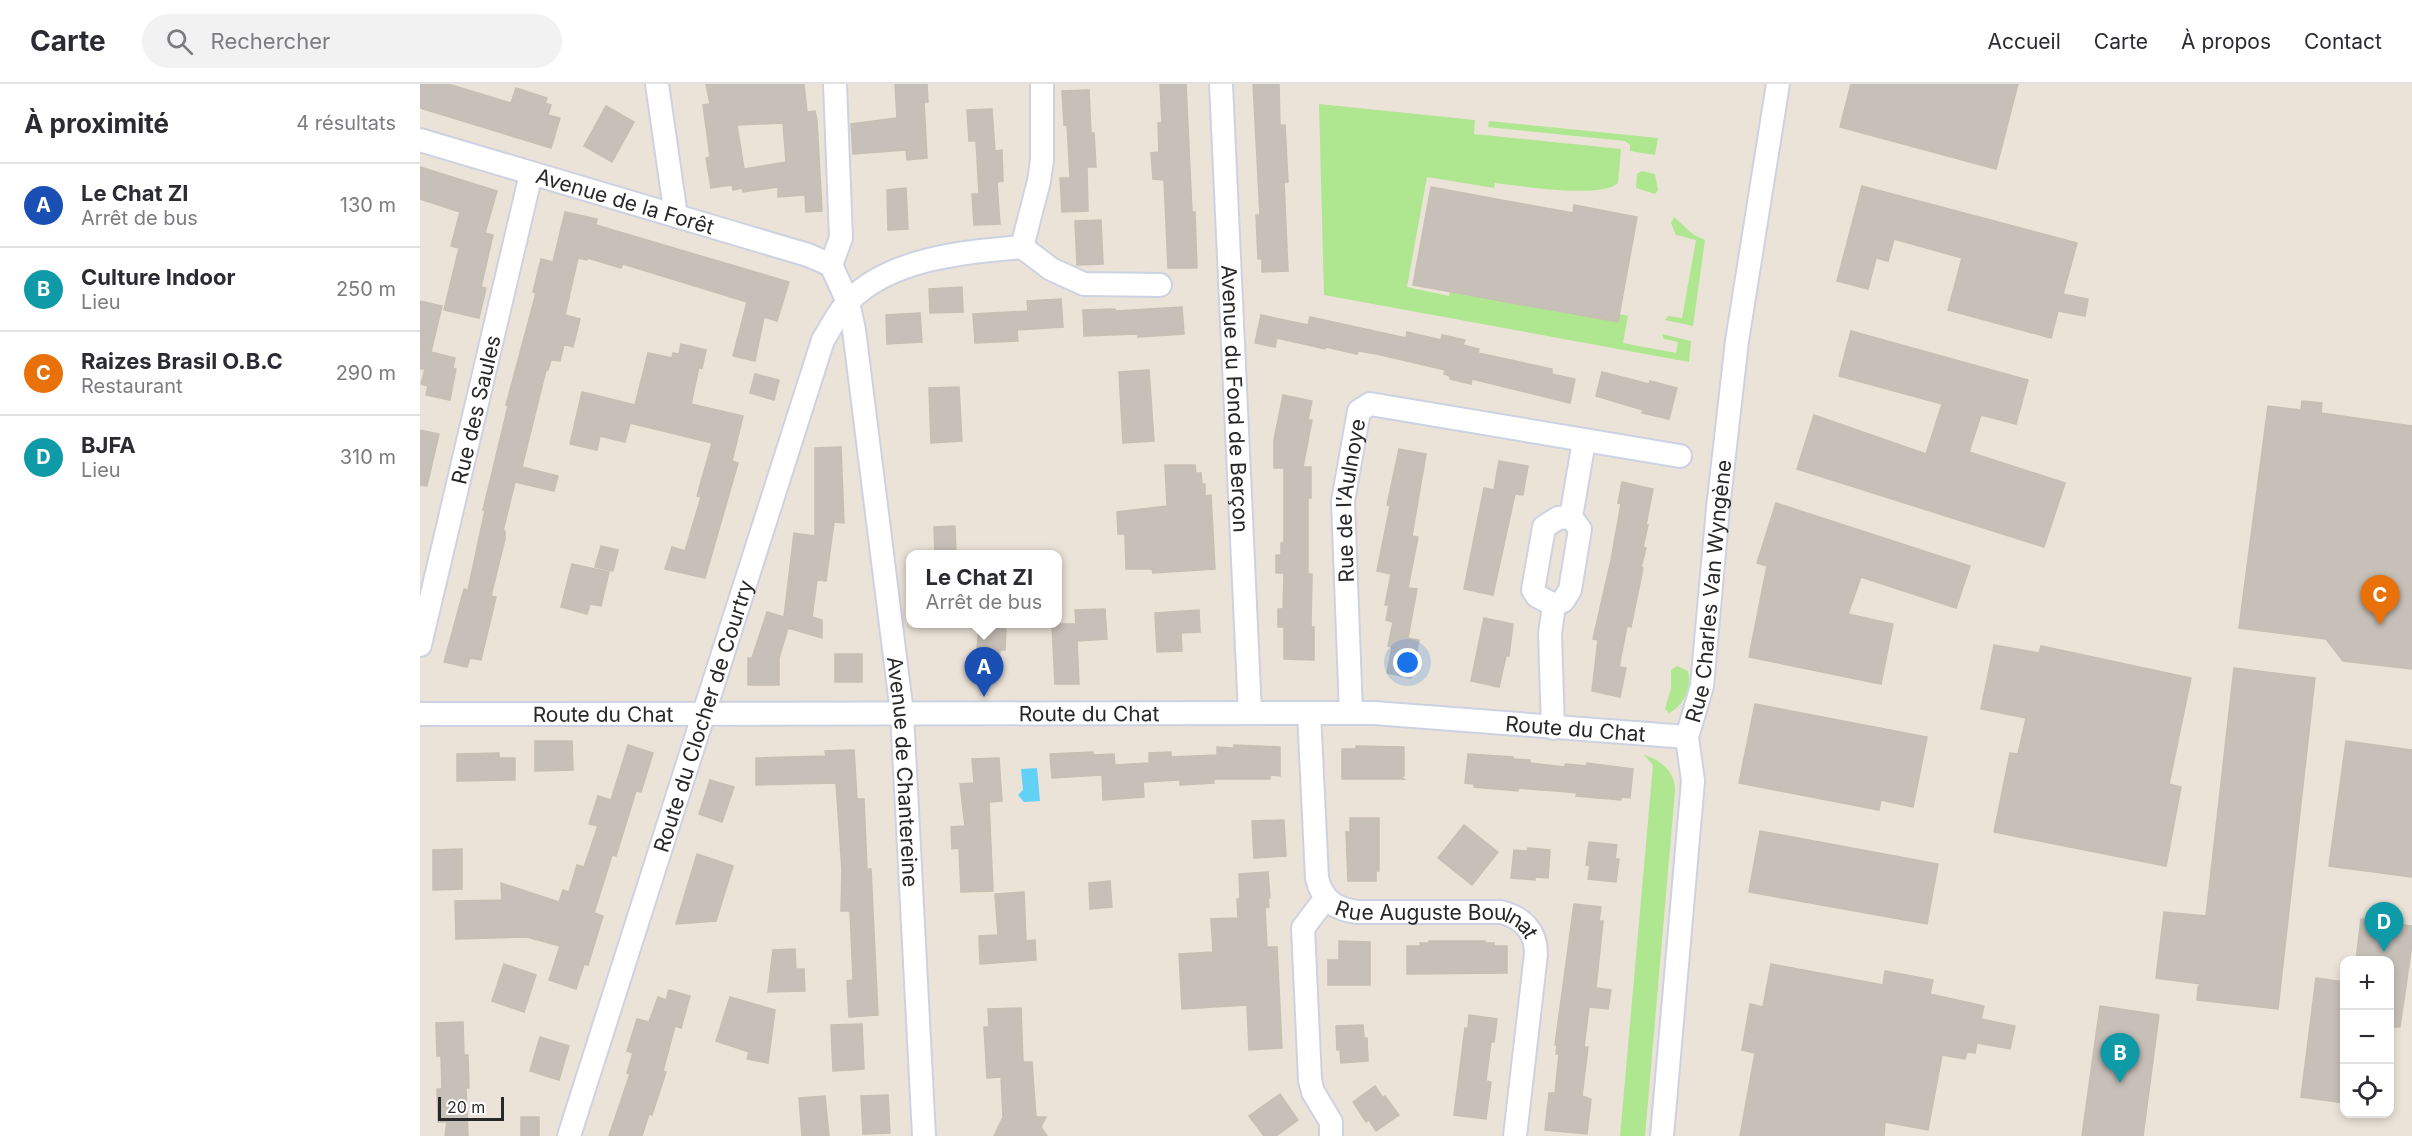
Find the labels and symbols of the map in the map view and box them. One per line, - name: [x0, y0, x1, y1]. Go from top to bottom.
- street label: Avenue de la Forêt: [533, 163, 717, 239]
- street label: Avenue du Fond de Berçon: [1217, 264, 1254, 533]
- street label: Rue des Saules: [446, 332, 505, 486]
- street label: Rue de l'Aulnoye: [1330, 417, 1370, 583]
- street label: Rue Charles Van Wyngène: [1680, 458, 1736, 725]
- street label: Route du Clocher de Courtry: [648, 576, 758, 855]
- pin: C: [2360, 576, 2400, 625]
- pin: A: [964, 648, 1004, 697]
- your location: [1393, 648, 1422, 677]
- street label: Avenue de Chantereine: [883, 655, 924, 888]
- street label: Route du Chat: [533, 701, 673, 726]
- street label: Route du Chat: [1019, 701, 1159, 726]
- street label: Route du Chat: [1504, 711, 1647, 746]
- street label: Rue Auguste Boulnat: [1332, 895, 1544, 942]
- pin: D: [2364, 902, 2404, 952]
- pin: B: [2100, 1034, 2140, 1083]
- scale bar: [438, 1094, 504, 1122]

